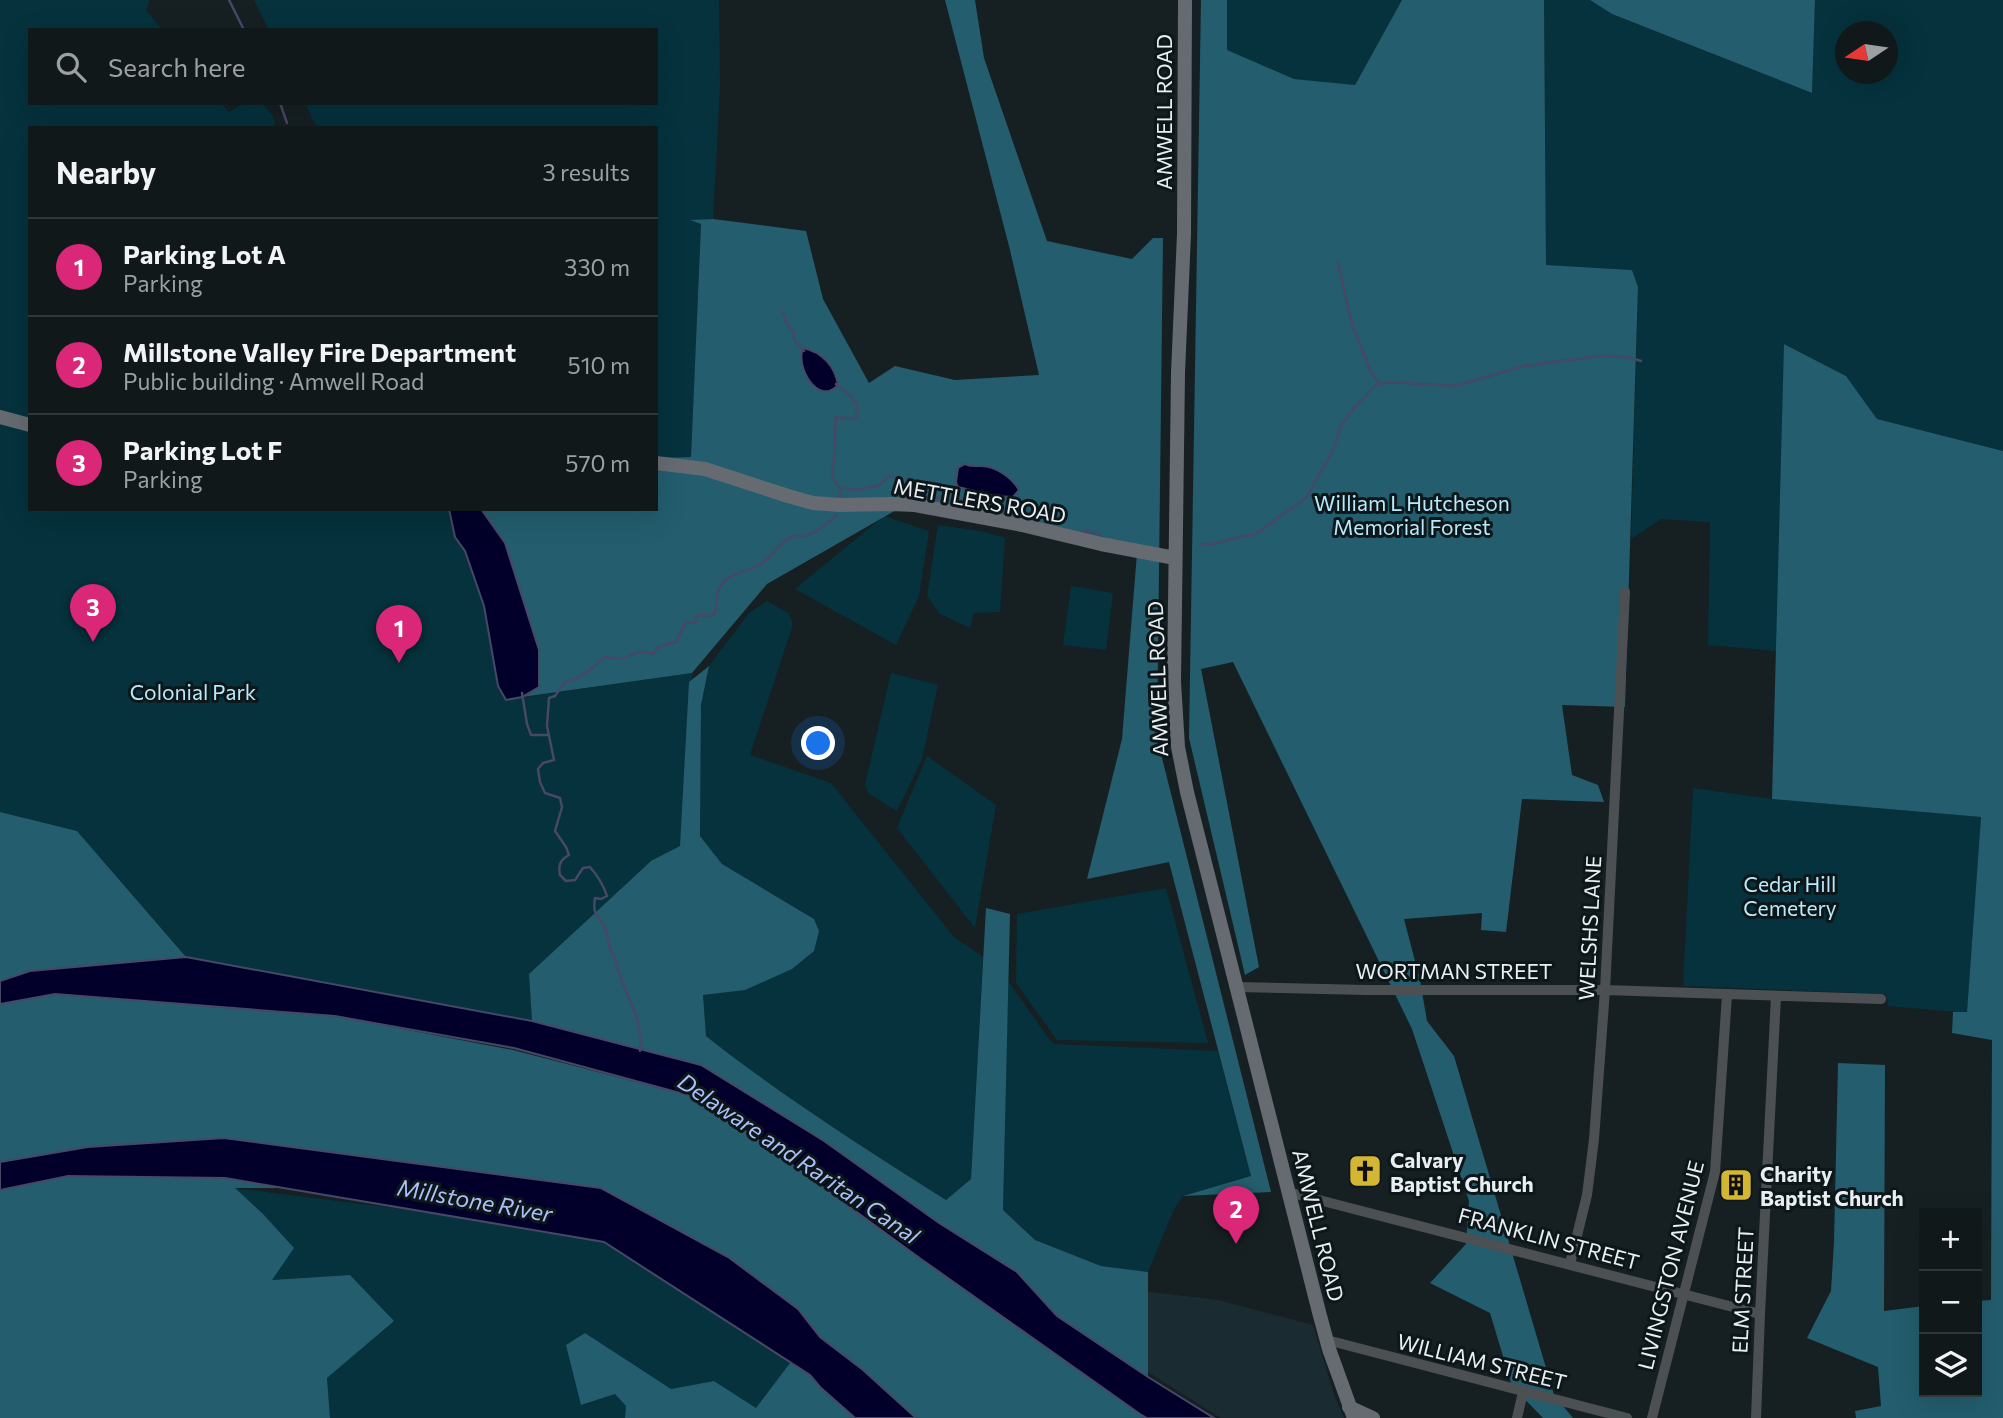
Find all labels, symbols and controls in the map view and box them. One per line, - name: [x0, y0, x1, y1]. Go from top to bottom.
- north arrow: [1835, 21, 1898, 84]
- search box: [28, 28, 658, 105]
- street label: AMWELL ROAD: [1151, 34, 1176, 190]
- icon: search: [52, 48, 90, 86]
- text: Search here: [108, 51, 246, 82]
- text: Nearby: [56, 153, 156, 190]
- text: 3 results: [543, 158, 630, 186]
- text: Parking Lot A: [123, 238, 286, 269]
- text: 1: [74, 253, 84, 281]
- text: 330 m: [564, 253, 630, 281]
- text: Parking: [123, 269, 203, 297]
- text: Millstone Valley Fire Department: [123, 336, 516, 367]
- text: 2: [72, 351, 86, 379]
- text: 510 m: [567, 351, 630, 379]
- text: Public building · Amwell Road: [123, 367, 424, 395]
- text: Parking Lot F: [123, 434, 282, 465]
- text: 3: [72, 449, 86, 477]
- text: 570 m: [565, 449, 630, 477]
- text: Parking: [123, 465, 203, 493]
- street label: METTLERS ROAD: [892, 473, 1068, 527]
- park label: William L Hutcheson Memorial Forest: [1314, 490, 1510, 539]
- pin: 3: [70, 584, 116, 642]
- street label: AMWELL ROAD: [1142, 601, 1172, 757]
- pin: 1: [376, 605, 422, 663]
- park label: Colonial Park: [130, 679, 256, 704]
- your location: [801, 726, 835, 760]
- street label: WELSHS LANE: [1573, 855, 1605, 1001]
- park label: Cedar Hill Cemetery: [1743, 871, 1837, 920]
- street label: WORTMAN STREET: [1356, 958, 1552, 983]
- water label: Delaware and Raritan Canal: [673, 1067, 926, 1250]
- street label: AMWELL ROAD: [1288, 1146, 1350, 1304]
- place label: Calvary Baptist Church: [1390, 1147, 1534, 1196]
- church icon: Calvary Baptist Church: [1346, 1152, 1384, 1190]
- street label: LIVINGSTON AVENUE: [1632, 1158, 1708, 1372]
- place label: Charity Baptist Church: [1760, 1161, 1904, 1210]
- building icon: Charity Baptist Church: [1717, 1166, 1755, 1204]
- water label: Millstone River: [395, 1173, 556, 1228]
- pin: 2: [1213, 1186, 1259, 1244]
- street label: FRANKLIN STREET: [1456, 1202, 1642, 1274]
- map controls: [1919, 1208, 1982, 1397]
- button: +: [1919, 1208, 1982, 1271]
- street label: ELM STREET: [1726, 1226, 1758, 1354]
- button: −: [1919, 1271, 1982, 1334]
- street label: WILLIAM STREET: [1395, 1328, 1569, 1394]
- button: layers: [1919, 1334, 1982, 1397]

